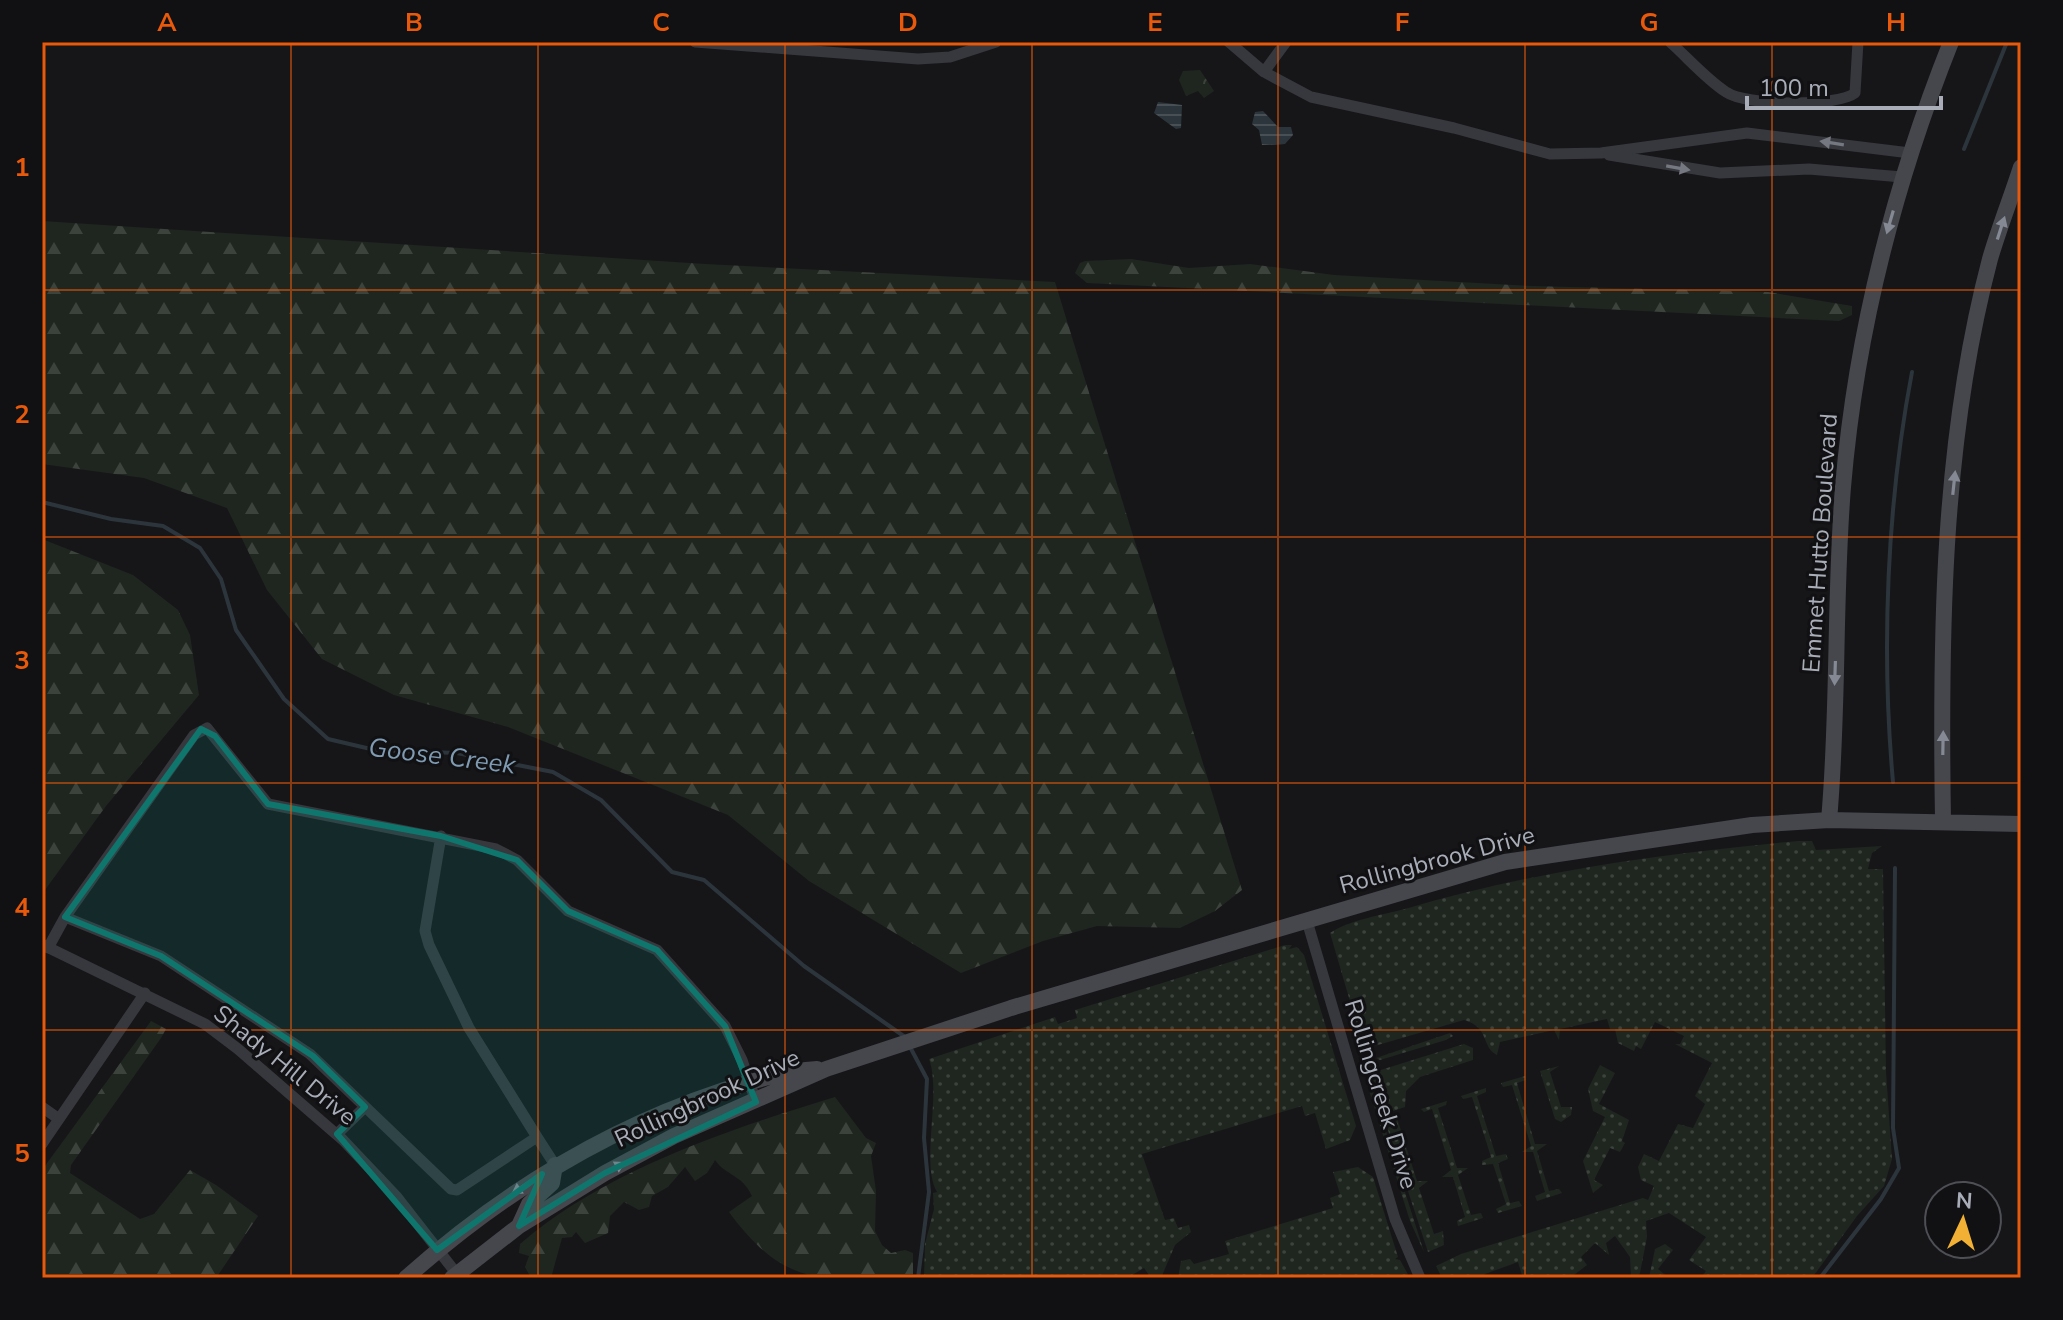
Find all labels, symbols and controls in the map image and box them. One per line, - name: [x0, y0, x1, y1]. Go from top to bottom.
- text: A: [157, 5, 177, 40]
- text: B: [405, 5, 423, 40]
- text: C: [652, 5, 670, 40]
- text: D: [898, 5, 918, 40]
- text: E: [1147, 5, 1163, 40]
- text: F: [1395, 5, 1409, 40]
- text: G: [1639, 5, 1659, 40]
- text: H: [1886, 5, 1906, 40]
- scale bar: [1747, 60, 1941, 110]
- text: 100 m: [1759, 72, 1829, 104]
- one-way arrow: [1819, 136, 1844, 149]
- text: 1: [14, 150, 30, 185]
- one-way arrow: [1665, 162, 1690, 174]
- one-way arrow: [1883, 210, 1896, 234]
- one-way arrow: [1995, 216, 2007, 240]
- text: 2: [14, 397, 30, 432]
- street label: Emmet Hutto Boulevard: [1795, 412, 1845, 674]
- one-way arrow: [1947, 470, 1960, 495]
- text: 3: [14, 643, 30, 678]
- one-way arrow: [1829, 661, 1842, 686]
- water label: Goose Creek: [366, 730, 519, 783]
- one-way arrow: [1937, 730, 1949, 755]
- street label: Rollingbrook Drive: [1336, 819, 1538, 901]
- text: 4: [14, 890, 30, 925]
- street label: Rollingcreek Drive: [1337, 995, 1425, 1193]
- street label: Shady Hill Drive: [207, 998, 363, 1132]
- street label: Rollingbrook Drive: [609, 1041, 805, 1155]
- text: 5: [14, 1136, 30, 1171]
- one-way arrow: [603, 1161, 625, 1175]
- one-way arrow: [512, 1179, 533, 1194]
- north arrow: [1923, 1180, 2003, 1260]
- text: N: [1955, 1186, 1974, 1217]

